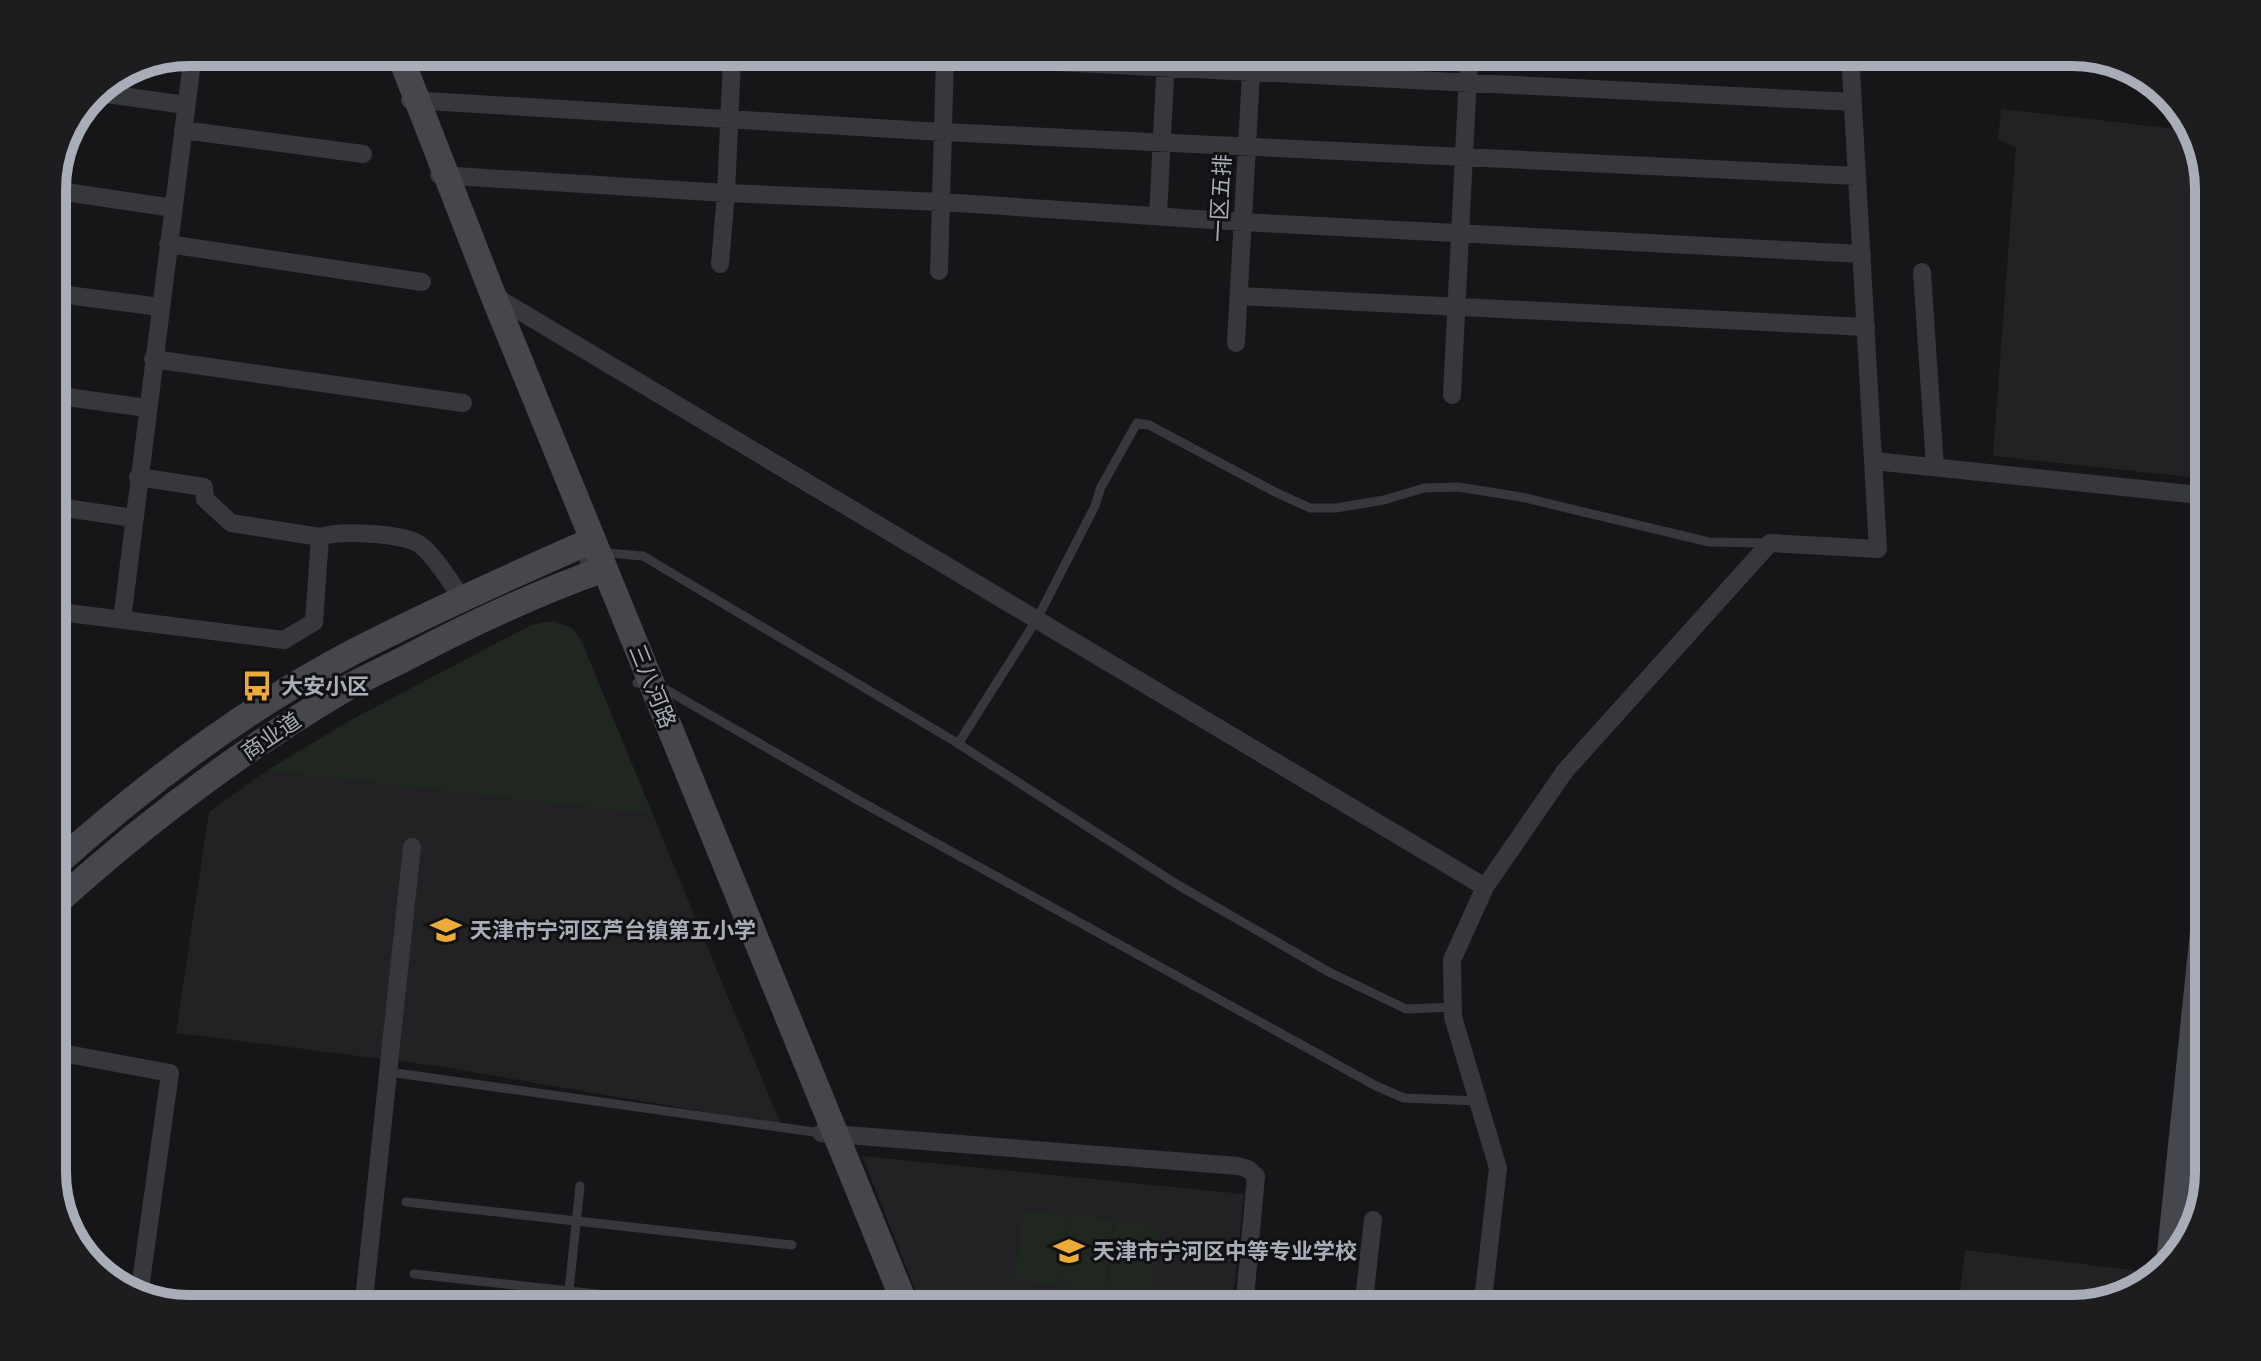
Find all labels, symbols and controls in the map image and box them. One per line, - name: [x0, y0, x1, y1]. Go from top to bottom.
- street label: 一区五排: [1204, 153, 1235, 243]
- street label: 三八河路: [624, 640, 682, 732]
- bus stop icon: 大安小区: [240, 669, 274, 703]
- place label: 大安小区: [281, 672, 369, 699]
- street label: 商业道: [236, 706, 306, 765]
- school or university icon: 天津市宁河区芦台镇第五小学: [429, 913, 463, 947]
- place label: 天津市宁河区芦台镇第五小学: [470, 916, 756, 943]
- school or university icon: 天津市宁河区中等专业学校: [1052, 1234, 1086, 1268]
- place label: 天津市宁河区中等专业学校: [1093, 1237, 1357, 1264]

